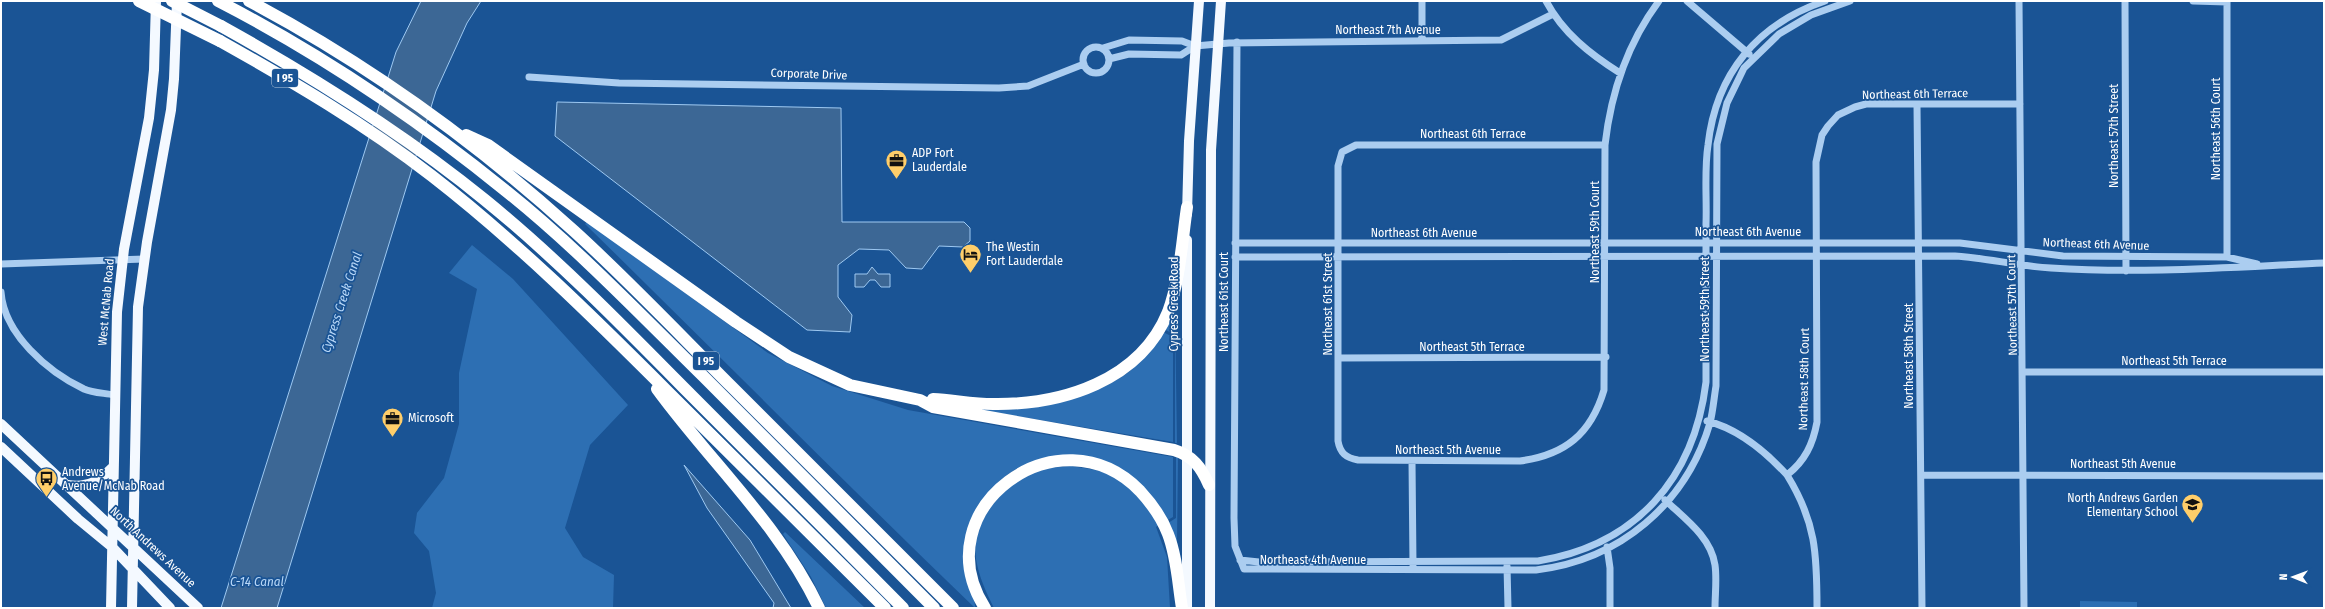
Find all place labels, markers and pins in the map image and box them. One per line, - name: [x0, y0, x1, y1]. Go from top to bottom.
- place label: ADP Fort Lauderdale: [912, 146, 967, 174]
- office icon: ADP Fort Lauderdale: [883, 147, 909, 180]
- place label: The Westin Fort Lauderdale: [986, 240, 1063, 268]
- hotel icon: The Westin Fort Lauderdale: [958, 241, 984, 274]
- office icon: Microsoft: [380, 405, 406, 438]
- place label: Microsoft: [408, 411, 454, 425]
- place label: Andrews Avenue/McNab Road: [62, 465, 165, 493]
- bus stop icon: Andrews Avenue/McNab Road: [34, 466, 60, 499]
- place label: North Andrews Garden Elementary School: [2067, 491, 2178, 519]
- school or university icon: North Andrews Garden Elementary School: [2180, 492, 2206, 525]

